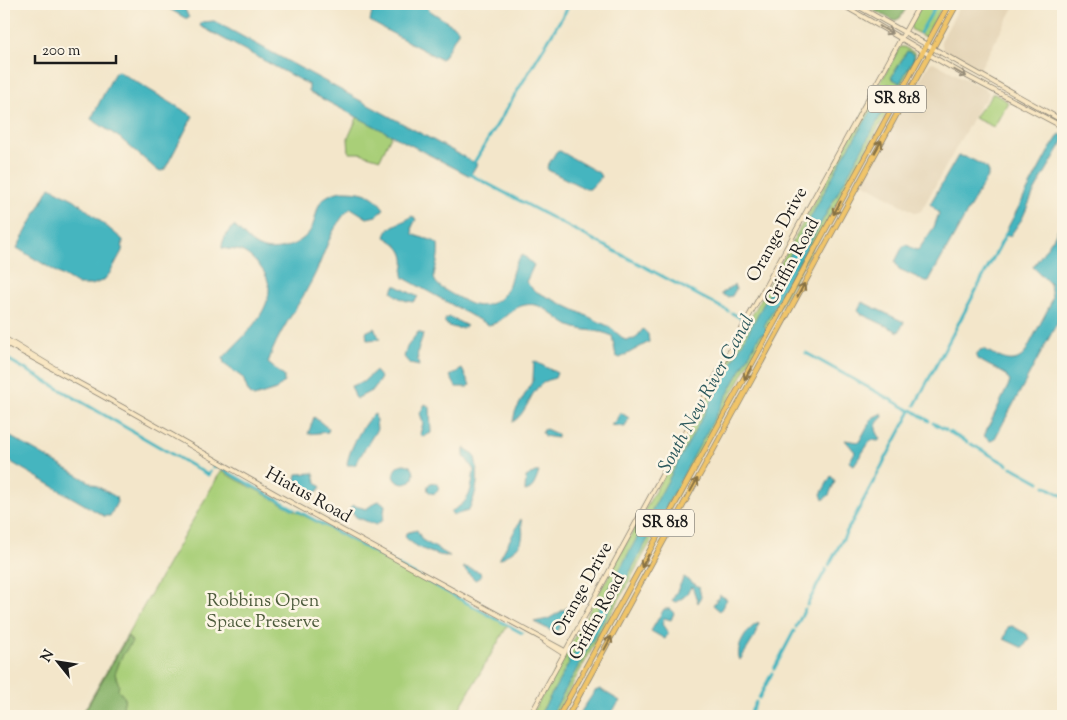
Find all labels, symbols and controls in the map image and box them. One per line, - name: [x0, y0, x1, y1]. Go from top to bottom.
- one-way arrow: [878, 26, 892, 36]
- scale bar: [35, 32, 116, 64]
- text: 200 m: [42, 41, 81, 62]
- one-way arrow: [953, 68, 967, 78]
- road number: SR 818: [868, 86, 926, 112]
- one-way arrow: [873, 140, 883, 155]
- street label: Orange Drive: [741, 183, 815, 287]
- one-way arrow: [832, 201, 842, 216]
- street label: Griffin Road: [759, 214, 827, 310]
- one-way arrow: [796, 283, 806, 298]
- water label: South New River Canal: [652, 310, 762, 478]
- one-way arrow: [743, 365, 753, 380]
- street label: Hiatus Road: [260, 462, 356, 530]
- one-way arrow: [690, 478, 700, 492]
- road number: SR 818: [636, 509, 694, 536]
- street label: Orange Drive: [546, 538, 620, 642]
- one-way arrow: [639, 553, 649, 568]
- street label: Griffin Road: [563, 569, 633, 665]
- park label: Robbins Open Space Preserve: [206, 589, 320, 636]
- one-way arrow: [603, 635, 613, 650]
- north arrow: [32, 638, 82, 688]
- text: N: [37, 647, 60, 666]

